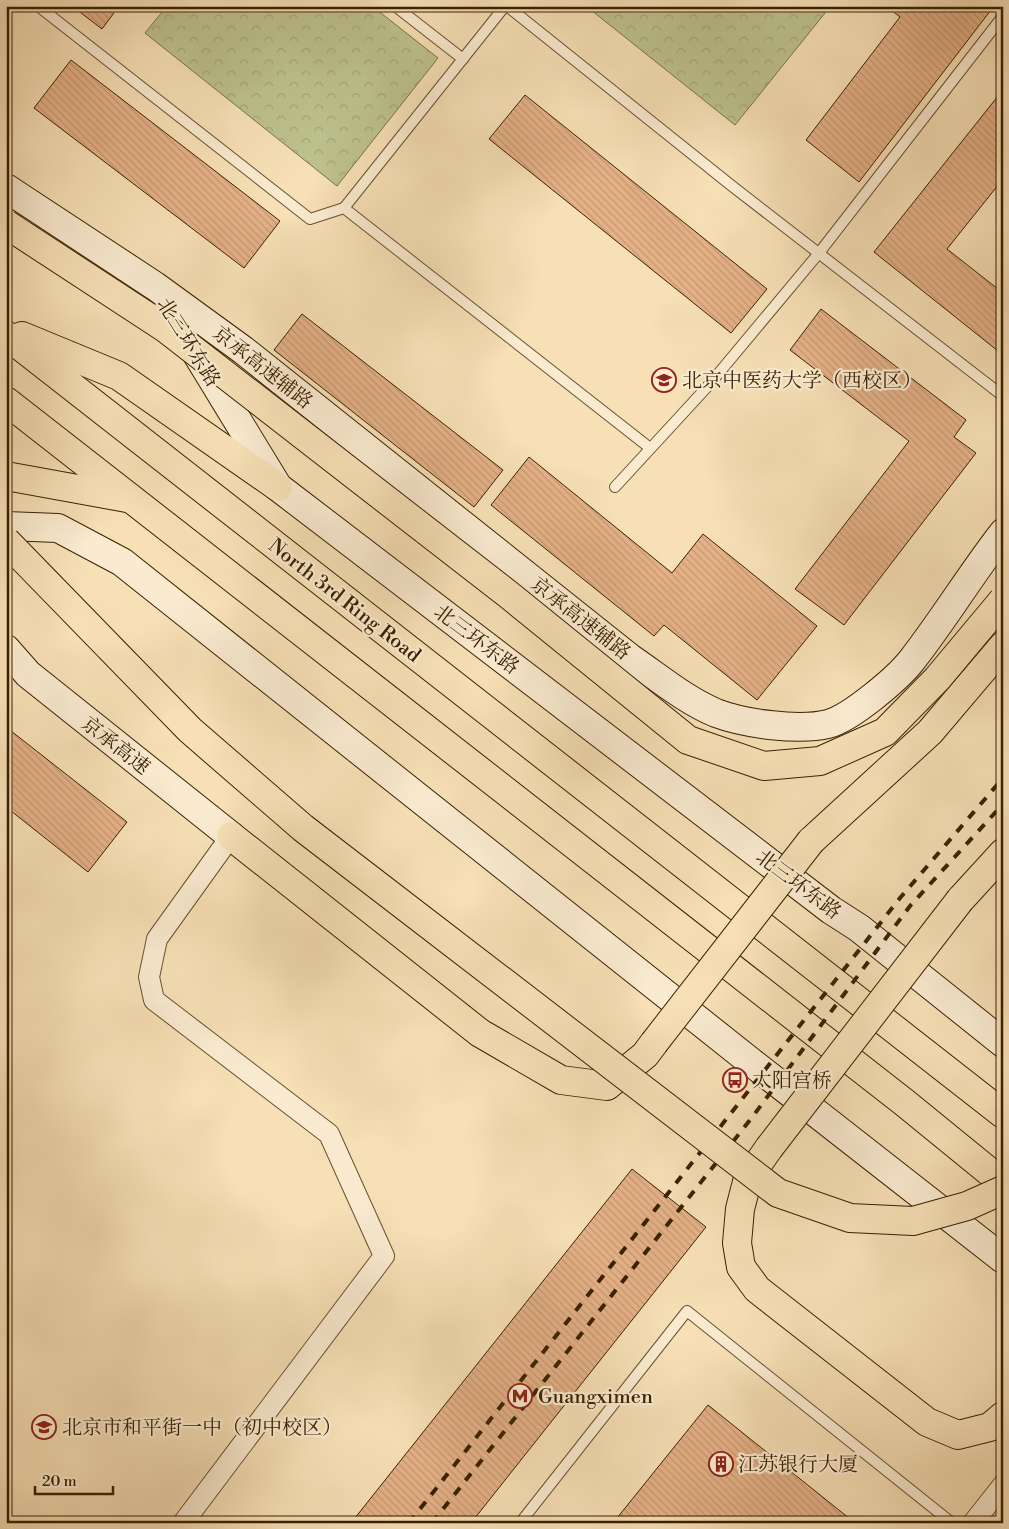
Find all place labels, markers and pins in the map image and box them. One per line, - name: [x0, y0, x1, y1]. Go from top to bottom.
- school or university icon: 北京中医药大学（西校区）: [651, 367, 677, 393]
- place label: 北京中医药大学（西校区）: [682, 369, 922, 394]
- bus stop icon: 太阳宫桥: [722, 1067, 748, 1093]
- place label: 太阳宫桥: [752, 1069, 832, 1094]
- metro station icon: Guangximen: [507, 1383, 533, 1409]
- place label: Guangximen: [538, 1385, 653, 1410]
- school or university icon: 北京市和平街一中（初中校区）: [31, 1414, 57, 1440]
- place label: 北京市和平街一中（初中校区）: [62, 1416, 342, 1441]
- building icon: 江苏银行大厦: [708, 1451, 734, 1477]
- place label: 江苏银行大厦: [738, 1453, 858, 1478]

